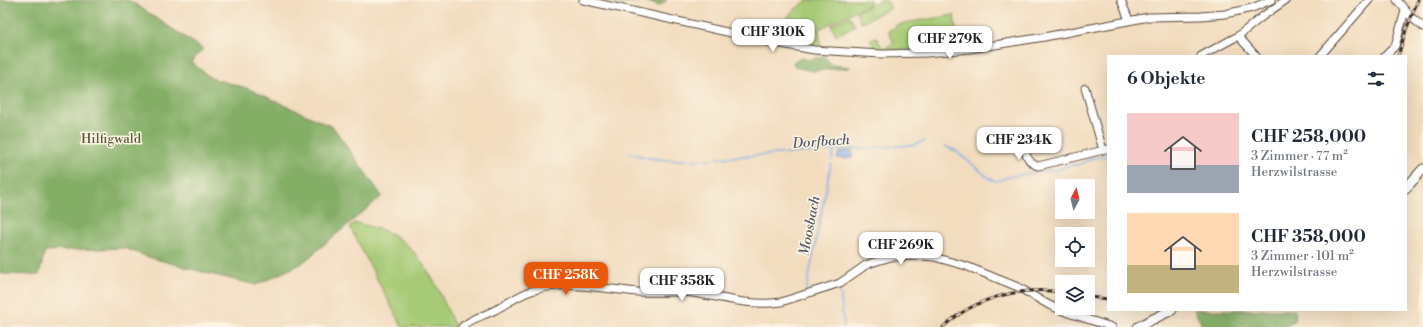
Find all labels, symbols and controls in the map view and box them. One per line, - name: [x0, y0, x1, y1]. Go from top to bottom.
- pin: CHF 310K: [732, 19, 814, 53]
- text: CHF 310K: [741, 24, 805, 40]
- pin: CHF 279K: [909, 26, 991, 60]
- text: CHF 279K: [917, 31, 983, 47]
- text: 6 Objekte: [1127, 68, 1205, 90]
- icon: filters: [1365, 68, 1387, 90]
- text: CHF 258,000: [1251, 126, 1366, 148]
- pin: CHF 234K: [978, 127, 1060, 161]
- icon: home: [1159, 129, 1207, 177]
- park label: Hilfigwald: [81, 131, 142, 147]
- water label: Dorfbach: [791, 131, 851, 153]
- text: CHF 234K: [986, 132, 1052, 148]
- text: 3 Zimmer · 77 m²: [1251, 148, 1348, 164]
- text: Herzwilstrasse: [1251, 164, 1337, 180]
- north arrow: [1055, 179, 1095, 219]
- map controls: [1055, 179, 1095, 315]
- water label: Moosbach: [795, 194, 825, 258]
- text: CHF 358,000: [1251, 226, 1366, 248]
- button: locate: [1055, 227, 1095, 267]
- icon: home: [1159, 229, 1207, 277]
- pin: CHF 269K: [860, 232, 942, 266]
- text: CHF 269K: [868, 237, 934, 253]
- text: 3 Zimmer · 101 m²: [1251, 248, 1354, 264]
- pin: CHF 258K: [525, 262, 607, 296]
- text: Herzwilstrasse: [1251, 264, 1337, 280]
- text: CHF 258K: [533, 267, 599, 283]
- pin: CHF 358K: [641, 268, 723, 302]
- text: CHF 358K: [649, 273, 715, 289]
- button: layers: [1055, 275, 1095, 315]

